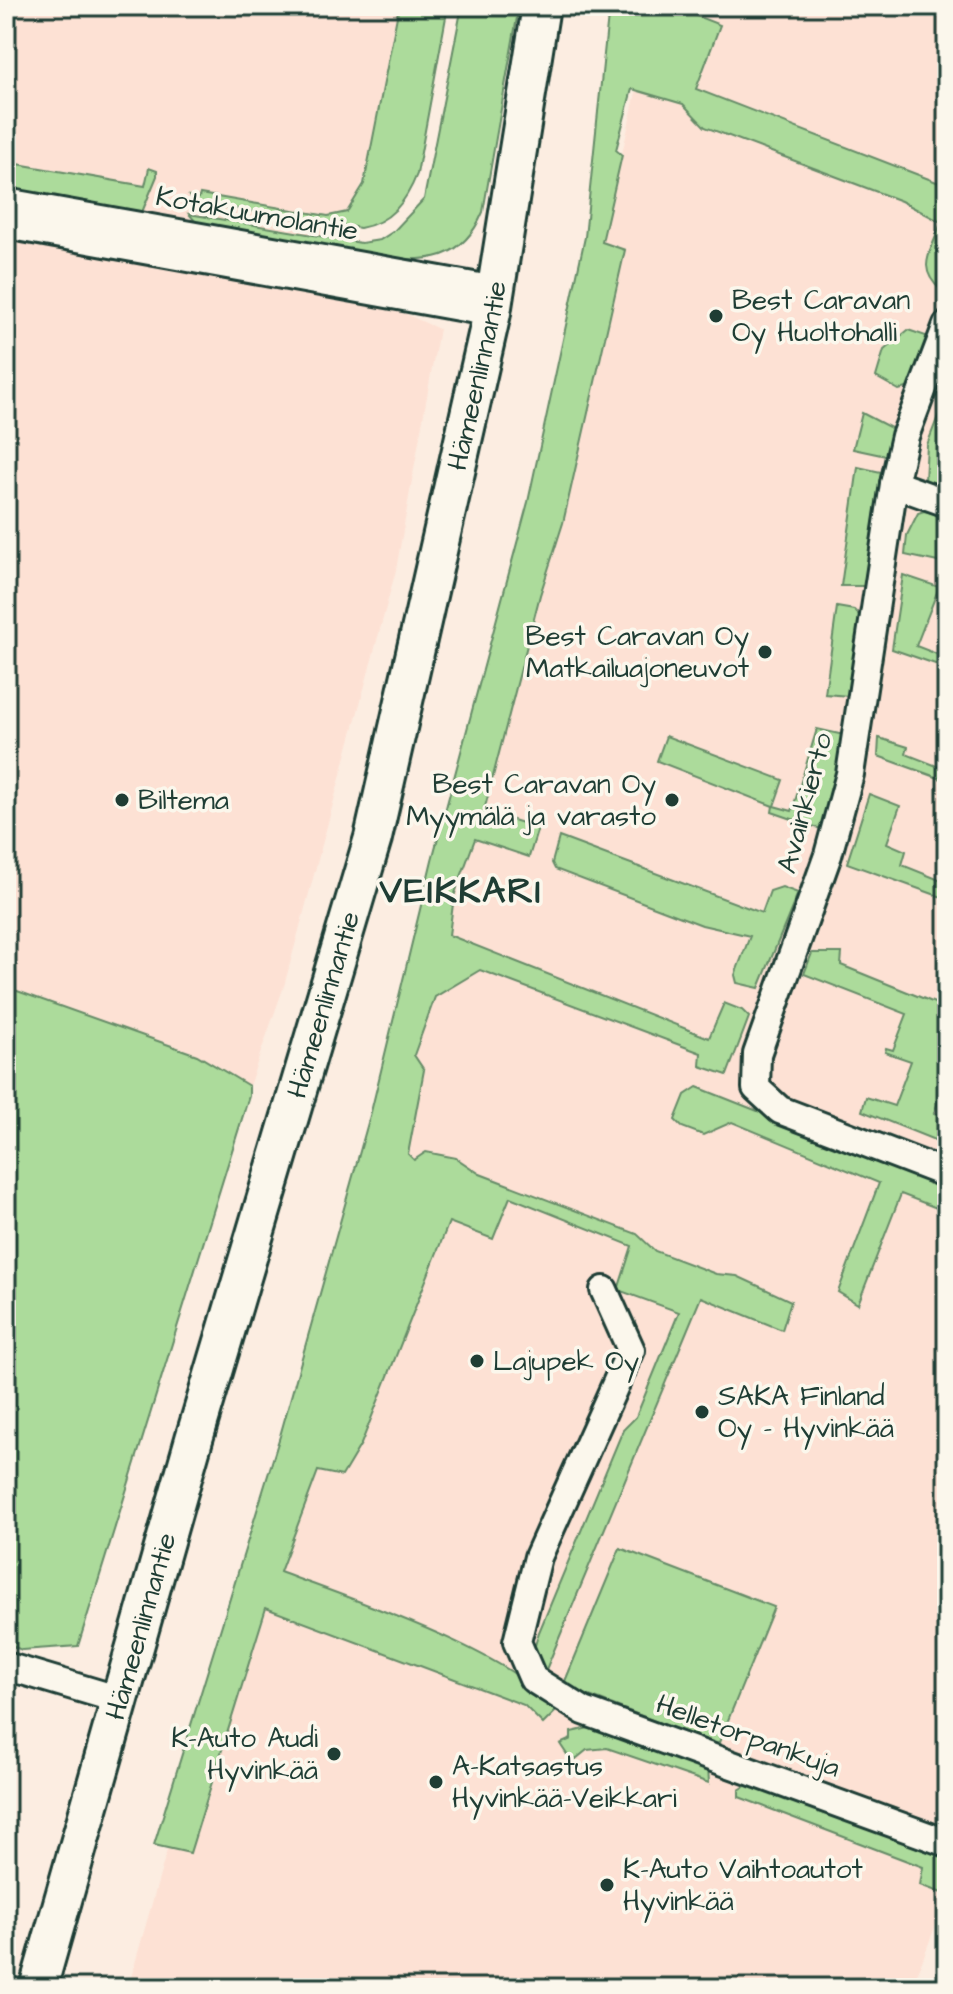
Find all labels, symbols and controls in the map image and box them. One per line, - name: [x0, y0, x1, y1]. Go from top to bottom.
- street label: Kotakuumolantie: [153, 177, 361, 251]
- street label: Hämeenlinnantie: [437, 278, 516, 474]
- place label: Best Caravan Oy Huoltohalli: [732, 281, 910, 354]
- marker: Best Caravan Oy Huoltohalli: [707, 307, 725, 325]
- place label: Best Caravan Oy Matkailuajoneuvot: [525, 617, 750, 688]
- marker: Best Caravan Oy Matkailuajoneuvot: [756, 643, 774, 661]
- street label: Avainkierto: [768, 728, 843, 878]
- place label: Best Caravan Oy Myymälä ja varasto: [406, 765, 656, 838]
- place label: Biltema: [138, 781, 229, 820]
- marker: Biltema: [113, 791, 131, 809]
- marker: Best Caravan Oy Myymälä ja varasto: [663, 791, 681, 809]
- district label: VEIKKARI: [378, 866, 543, 917]
- street label: Hämeenlinnantie: [277, 907, 370, 1103]
- place label: Lajupek Oy: [493, 1342, 639, 1383]
- marker: Lajupek Oy: [468, 1352, 486, 1370]
- place label: SAKA Finland Oy - Hyvinkää: [718, 1377, 894, 1450]
- marker: SAKA Finland Oy - Hyvinkää: [693, 1403, 711, 1421]
- street label: Hämeenlinnantie: [96, 1528, 186, 1724]
- street label: Helletorpankuja: [651, 1685, 845, 1787]
- place label: K-Auto Audi Hyvinkää: [171, 1719, 318, 1792]
- marker: K-Auto Audi Hyvinkää: [325, 1745, 343, 1763]
- place label: A-Katsastus Hyvinkää-Veikkari: [452, 1747, 677, 1820]
- marker: A-Katsastus Hyvinkää-Veikkari: [427, 1773, 445, 1791]
- place label: K-Auto Vaihtoautot Hyvinkää: [623, 1850, 864, 1923]
- marker: K-Auto Vaihtoautot Hyvinkää: [598, 1876, 616, 1894]

